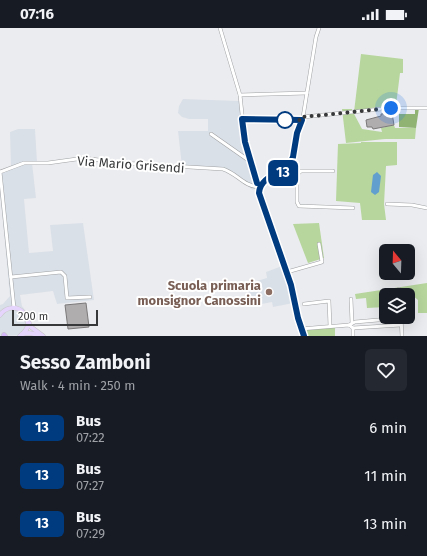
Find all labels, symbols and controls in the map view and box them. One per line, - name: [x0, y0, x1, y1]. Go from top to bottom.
- text: 07:16: [20, 5, 54, 23]
- your location: [381, 98, 401, 118]
- unlabelled marker: [276, 111, 294, 129]
- street label: Via Mario Grisendi: [77, 153, 185, 176]
- line badge: 13: [265, 160, 301, 186]
- text: 13: [276, 164, 290, 181]
- north arrow: [379, 244, 415, 280]
- map controls: [379, 244, 415, 324]
- place label: Scuola primaria monsignor Canossini: [138, 278, 261, 308]
- marker: Scuola primaria monsignor Canossini: [264, 287, 274, 297]
- button: layers: [379, 288, 415, 324]
- scale bar: [12, 308, 98, 327]
- text: 200 m: [18, 310, 48, 323]
- button: heart: [365, 349, 407, 391]
- text: Sesso Zamboni: [20, 351, 151, 374]
- text: Walk · 4 min · 250 m: [20, 378, 135, 393]
- text: Bus: [76, 412, 101, 430]
- text: 13: [35, 419, 49, 436]
- text: 6 min: [369, 419, 407, 437]
- text: 07:22: [76, 430, 105, 445]
- text: Bus: [76, 460, 101, 478]
- text: 13: [35, 467, 49, 484]
- text: 11 min: [364, 467, 407, 485]
- text: 07:27: [76, 478, 104, 493]
- text: Bus: [76, 508, 101, 526]
- text: 13: [35, 515, 49, 532]
- text: 13 min: [363, 515, 407, 533]
- text: 07:29: [76, 526, 105, 541]

